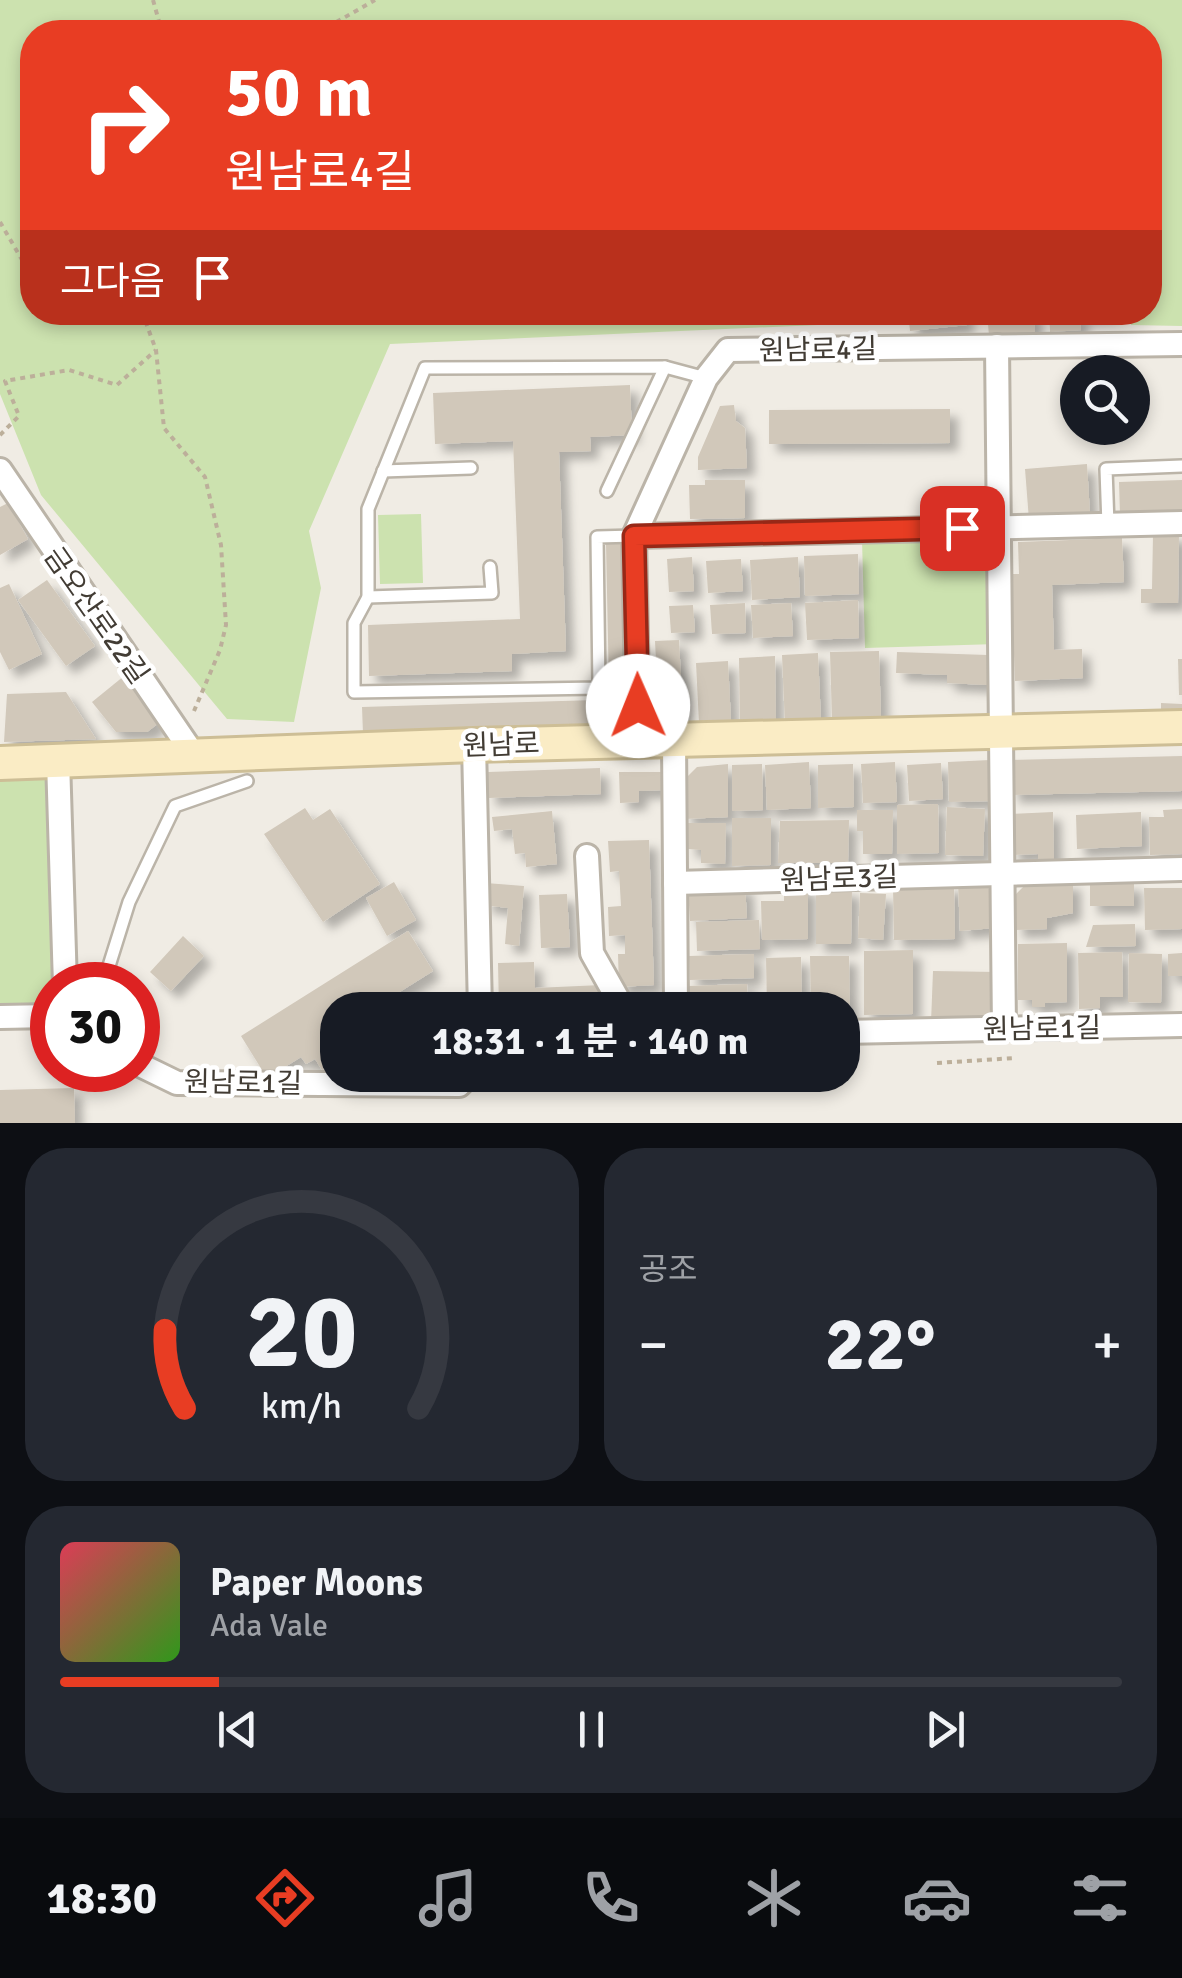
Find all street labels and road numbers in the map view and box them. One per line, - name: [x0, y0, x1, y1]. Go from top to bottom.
- street label: 원남로4길: [759, 332, 877, 368]
- street label: 금오산로22길: [37, 541, 156, 690]
- street label: 원남로: [462, 727, 540, 763]
- street label: 원남로3길: [779, 860, 899, 898]
- street label: 원남로1길: [983, 1011, 1101, 1047]
- street label: 원남로1길: [184, 1065, 302, 1101]

